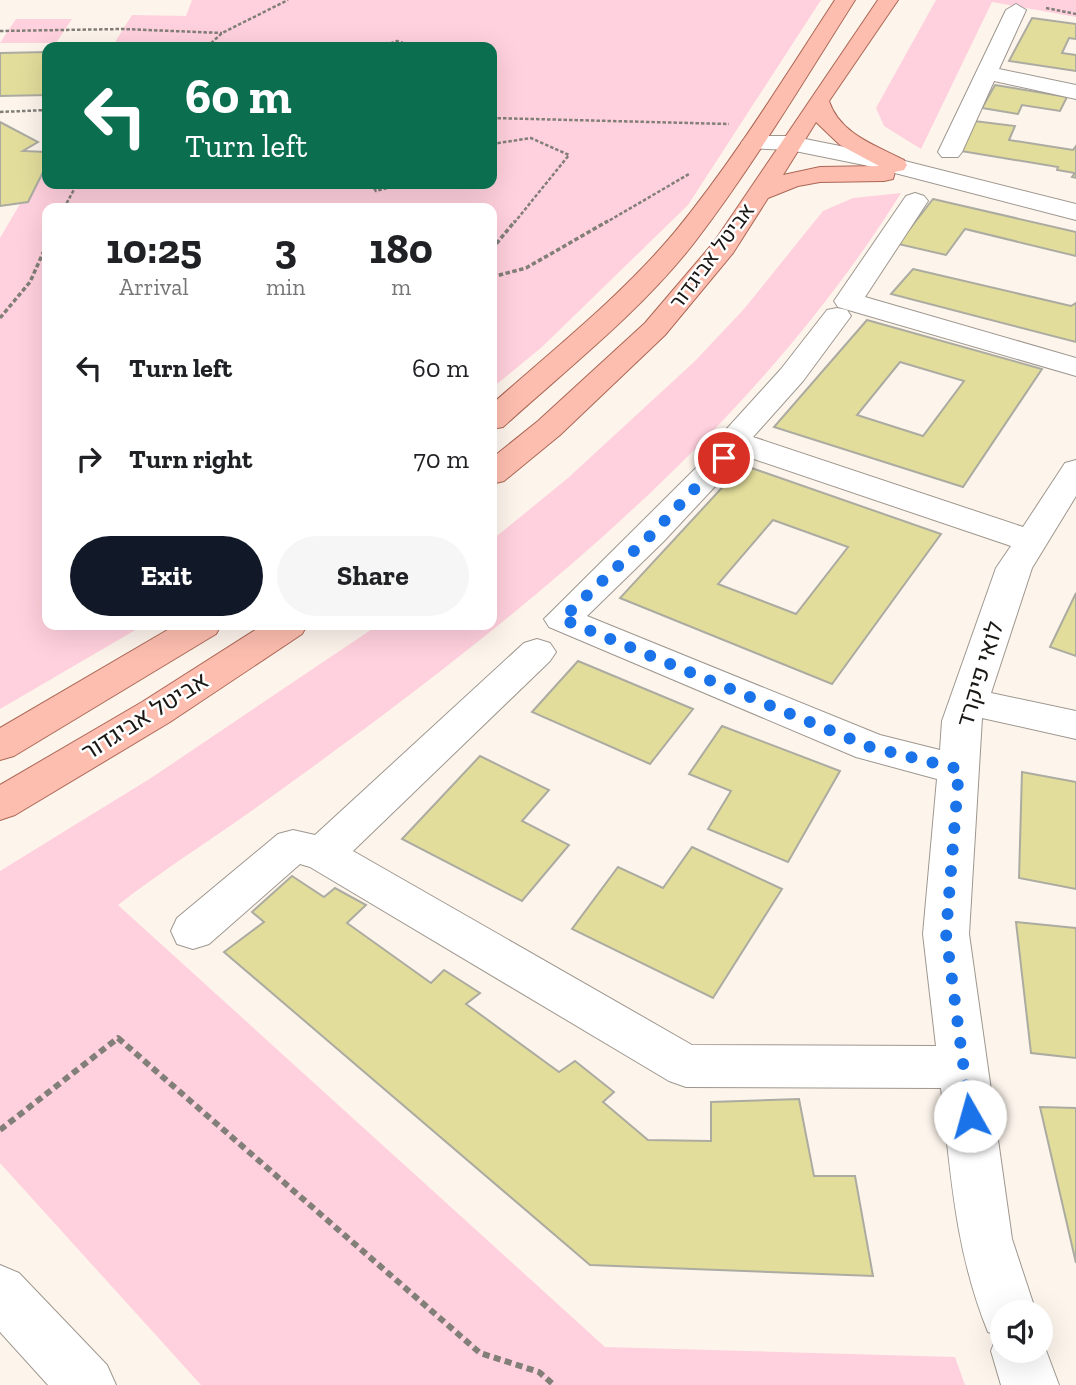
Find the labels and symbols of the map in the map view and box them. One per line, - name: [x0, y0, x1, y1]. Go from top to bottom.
- street label: אביטל אביגדור: [664, 198, 759, 313]
- pin: [694, 428, 754, 488]
- street label: לואי פיקרד: [950, 618, 1009, 730]
- street label: אביטל אביגדור: [76, 665, 213, 766]
- position arrow: [933, 1079, 1007, 1153]

